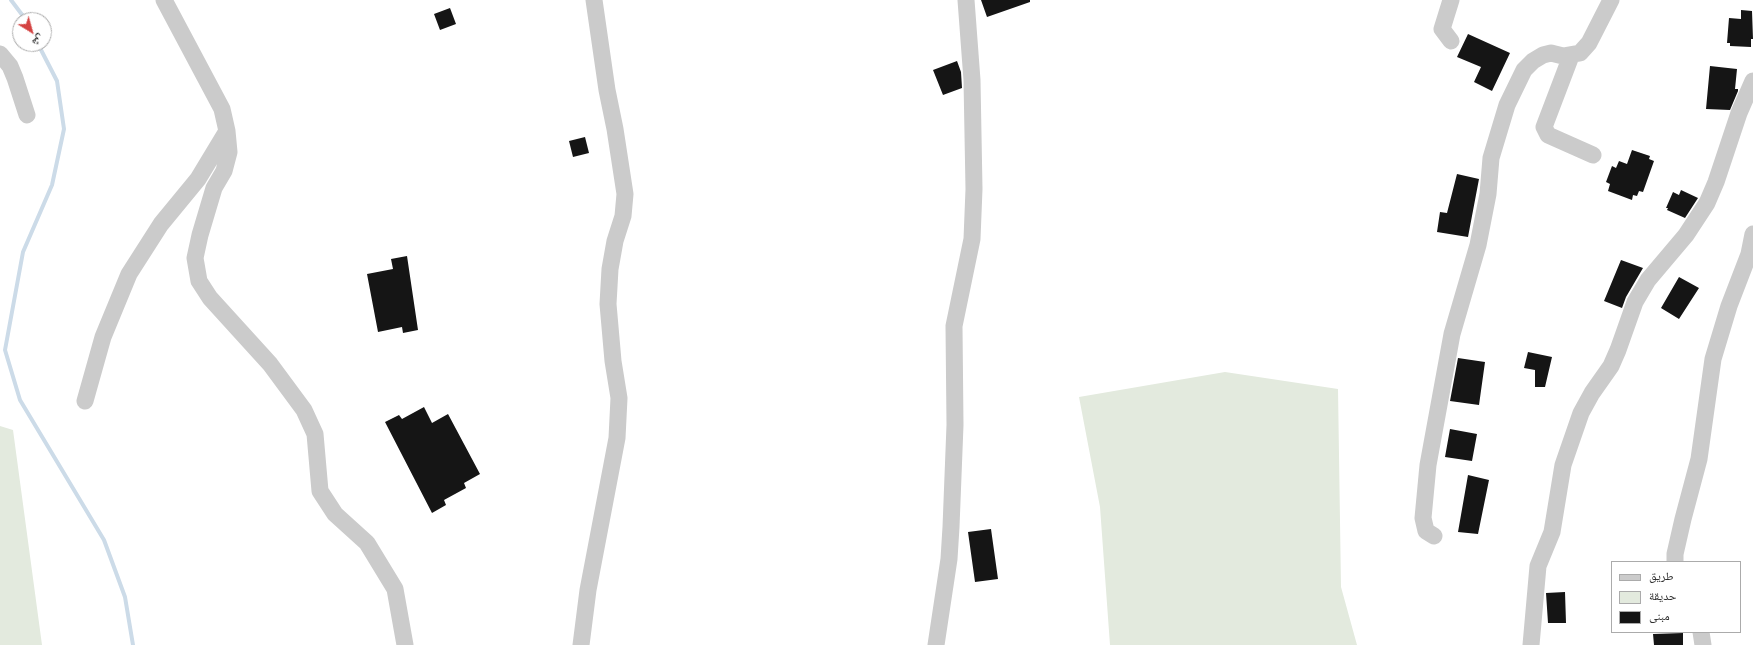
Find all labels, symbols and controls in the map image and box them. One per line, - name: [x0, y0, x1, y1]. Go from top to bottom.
- north arrow: [12, 12, 52, 52]
- text: ش: [30, 32, 47, 49]
- legend: [1611, 561, 1741, 633]
- text: طريق: [1649, 569, 1674, 583]
- text: حديقة: [1649, 589, 1677, 603]
- text: مبنى: [1649, 609, 1670, 623]

